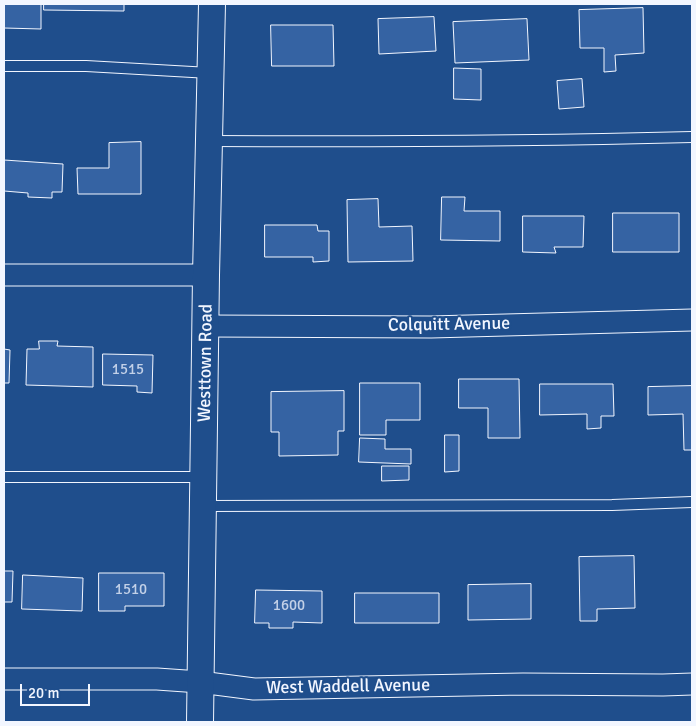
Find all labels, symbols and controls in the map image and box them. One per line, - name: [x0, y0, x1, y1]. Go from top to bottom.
- street label: Westtown Road: [194, 304, 218, 422]
- street label: Colquitt Avenue: [388, 313, 510, 337]
- house number: 1515: [112, 361, 144, 379]
- house number: 1510: [115, 581, 147, 599]
- house number: 1600: [273, 597, 305, 615]
- scale bar: [22, 674, 92, 706]
- street label: West Waddell Avenue: [266, 675, 430, 699]
- text: 20 m: [28, 684, 59, 702]

